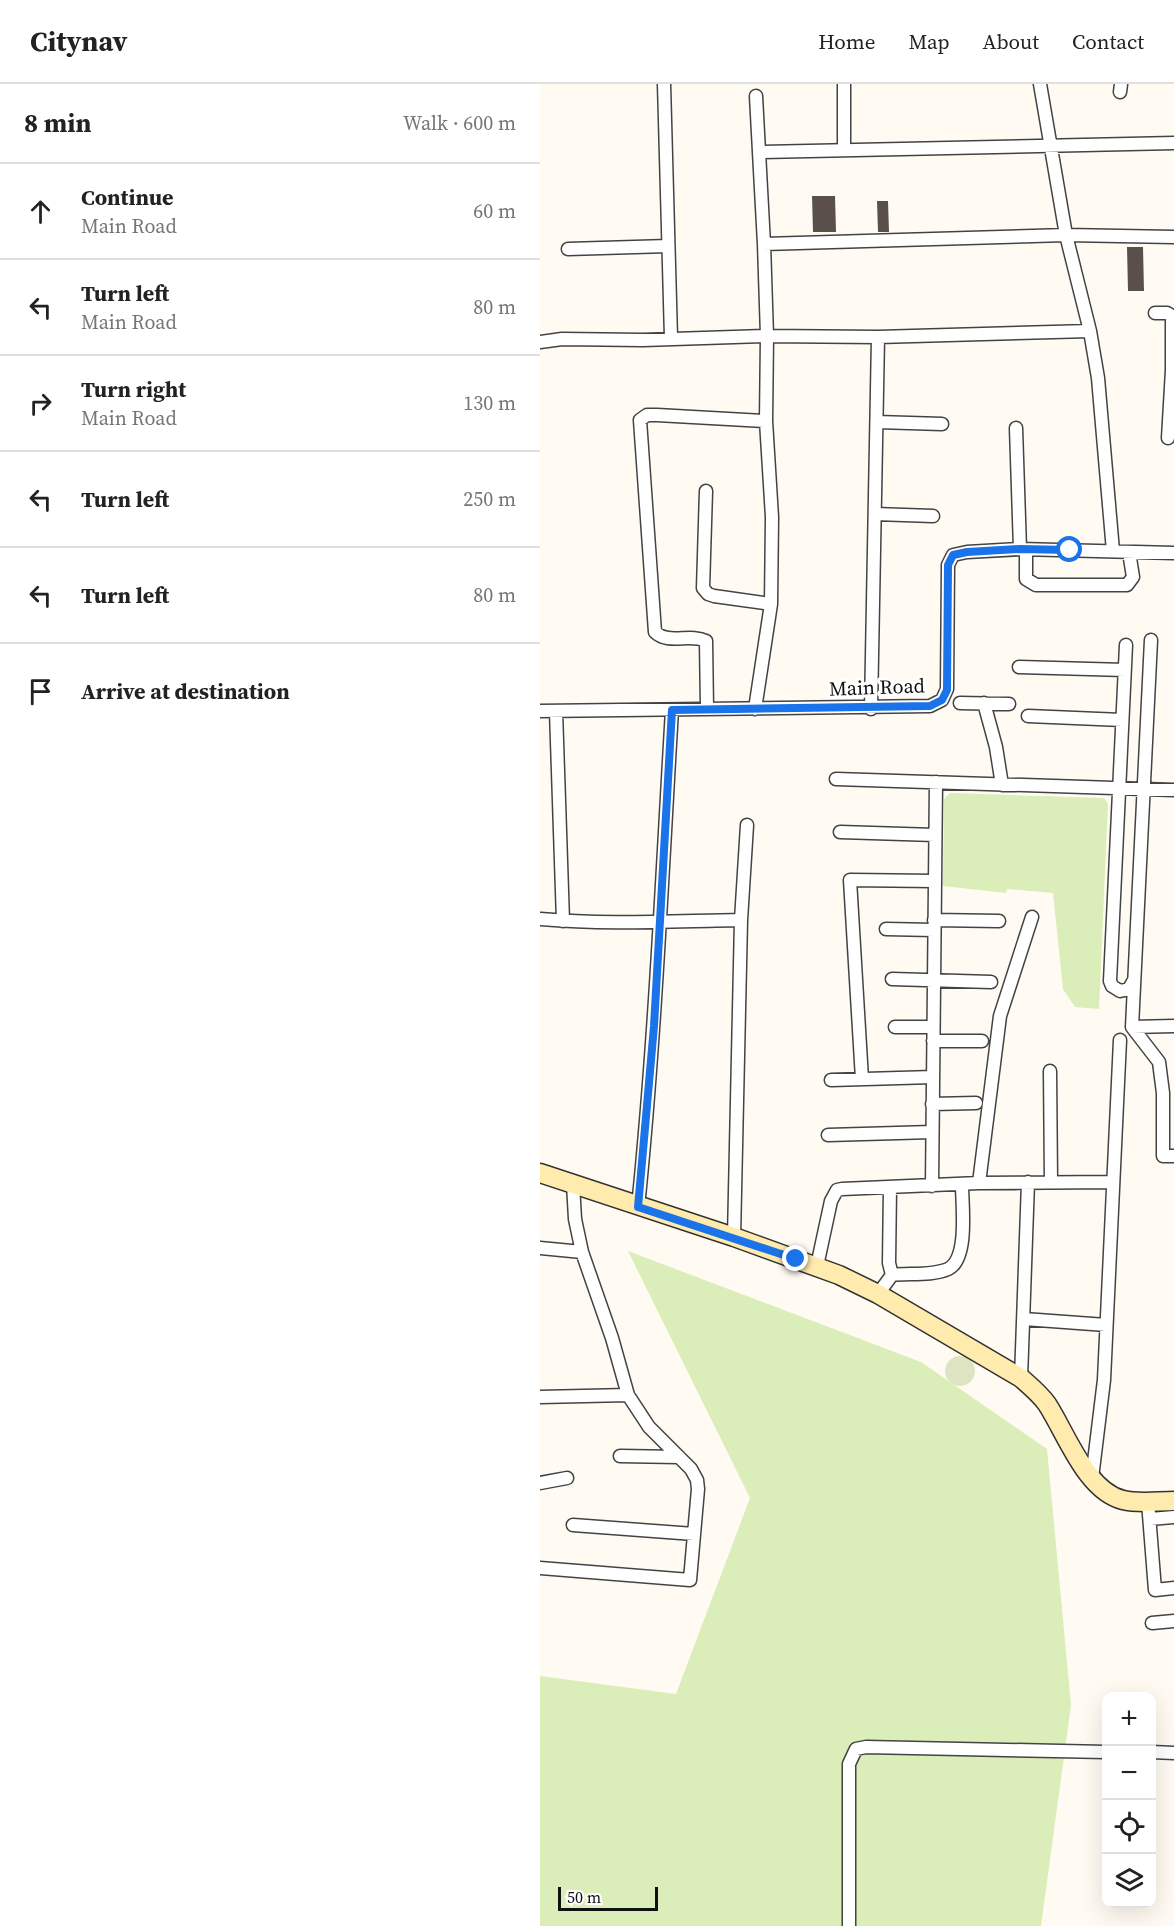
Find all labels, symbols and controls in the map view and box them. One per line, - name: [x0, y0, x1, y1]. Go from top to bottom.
- text: Citynav: [30, 22, 127, 60]
- text: Home: [818, 27, 876, 56]
- text: Map: [909, 27, 950, 56]
- text: About: [983, 27, 1039, 56]
- text: Contact: [1072, 27, 1144, 56]
- text: 8 min: [24, 105, 91, 141]
- text: Walk · 600 m: [403, 109, 516, 137]
- text: Continue: [81, 182, 174, 212]
- icon: ahead: [24, 195, 57, 228]
- text: 60 m: [473, 197, 516, 225]
- text: Main Road: [81, 212, 177, 240]
- text: Turn left: [81, 278, 169, 308]
- icon: left: [24, 291, 57, 324]
- text: 80 m: [473, 293, 516, 321]
- text: Main Road: [81, 308, 177, 336]
- text: Turn right: [81, 374, 186, 404]
- icon: right: [24, 387, 57, 420]
- text: 130 m: [463, 389, 516, 417]
- text: Main Road: [81, 404, 177, 432]
- icon: left: [24, 483, 57, 516]
- text: Turn left: [81, 484, 169, 514]
- text: 250 m: [463, 485, 516, 513]
- route start: [1056, 536, 1082, 562]
- icon: left: [24, 579, 57, 612]
- text: Turn left: [81, 580, 169, 610]
- text: 80 m: [473, 581, 516, 609]
- street label: Main Road: [829, 671, 926, 703]
- icon: arrive: [24, 675, 57, 708]
- text: Arrive at destination: [81, 676, 290, 706]
- route end: [782, 1245, 808, 1271]
- map controls: [1102, 1692, 1156, 1908]
- button: +: [1102, 1692, 1156, 1746]
- button: −: [1102, 1746, 1156, 1800]
- button: locate: [1102, 1800, 1156, 1854]
- button: layers: [1102, 1854, 1156, 1908]
- scale bar: [558, 1884, 658, 1912]
- text: 50 m: [567, 1886, 601, 1908]

